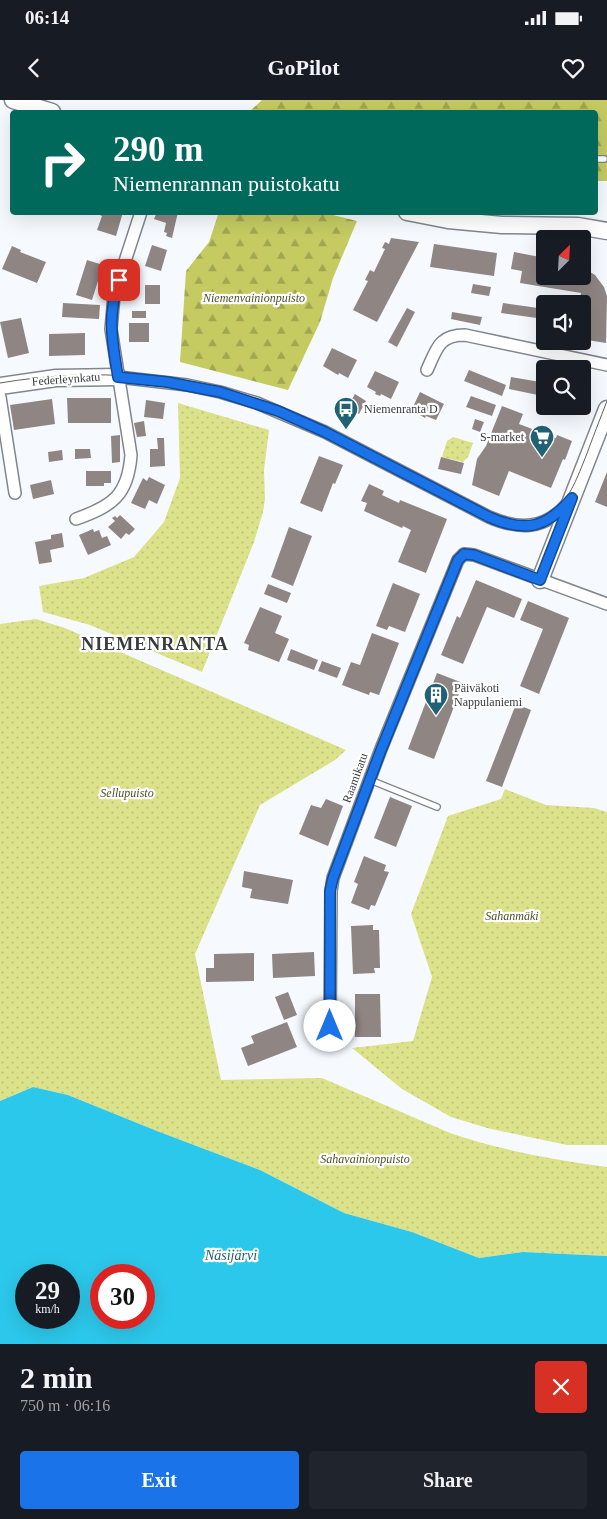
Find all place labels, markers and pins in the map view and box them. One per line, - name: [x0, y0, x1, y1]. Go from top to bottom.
- pin: [98, 259, 140, 301]
- bus stop icon: Niemenranta D: [333, 396, 359, 430]
- place label: Niemenranta D: [364, 402, 438, 416]
- supermarket icon: S-market: [529, 424, 555, 458]
- place label: S-market: [480, 430, 525, 444]
- place label: Päiväkoti Nappulaniemi: [454, 681, 523, 709]
- building icon: Päiväkoti Nappulaniemi: [423, 682, 449, 716]

